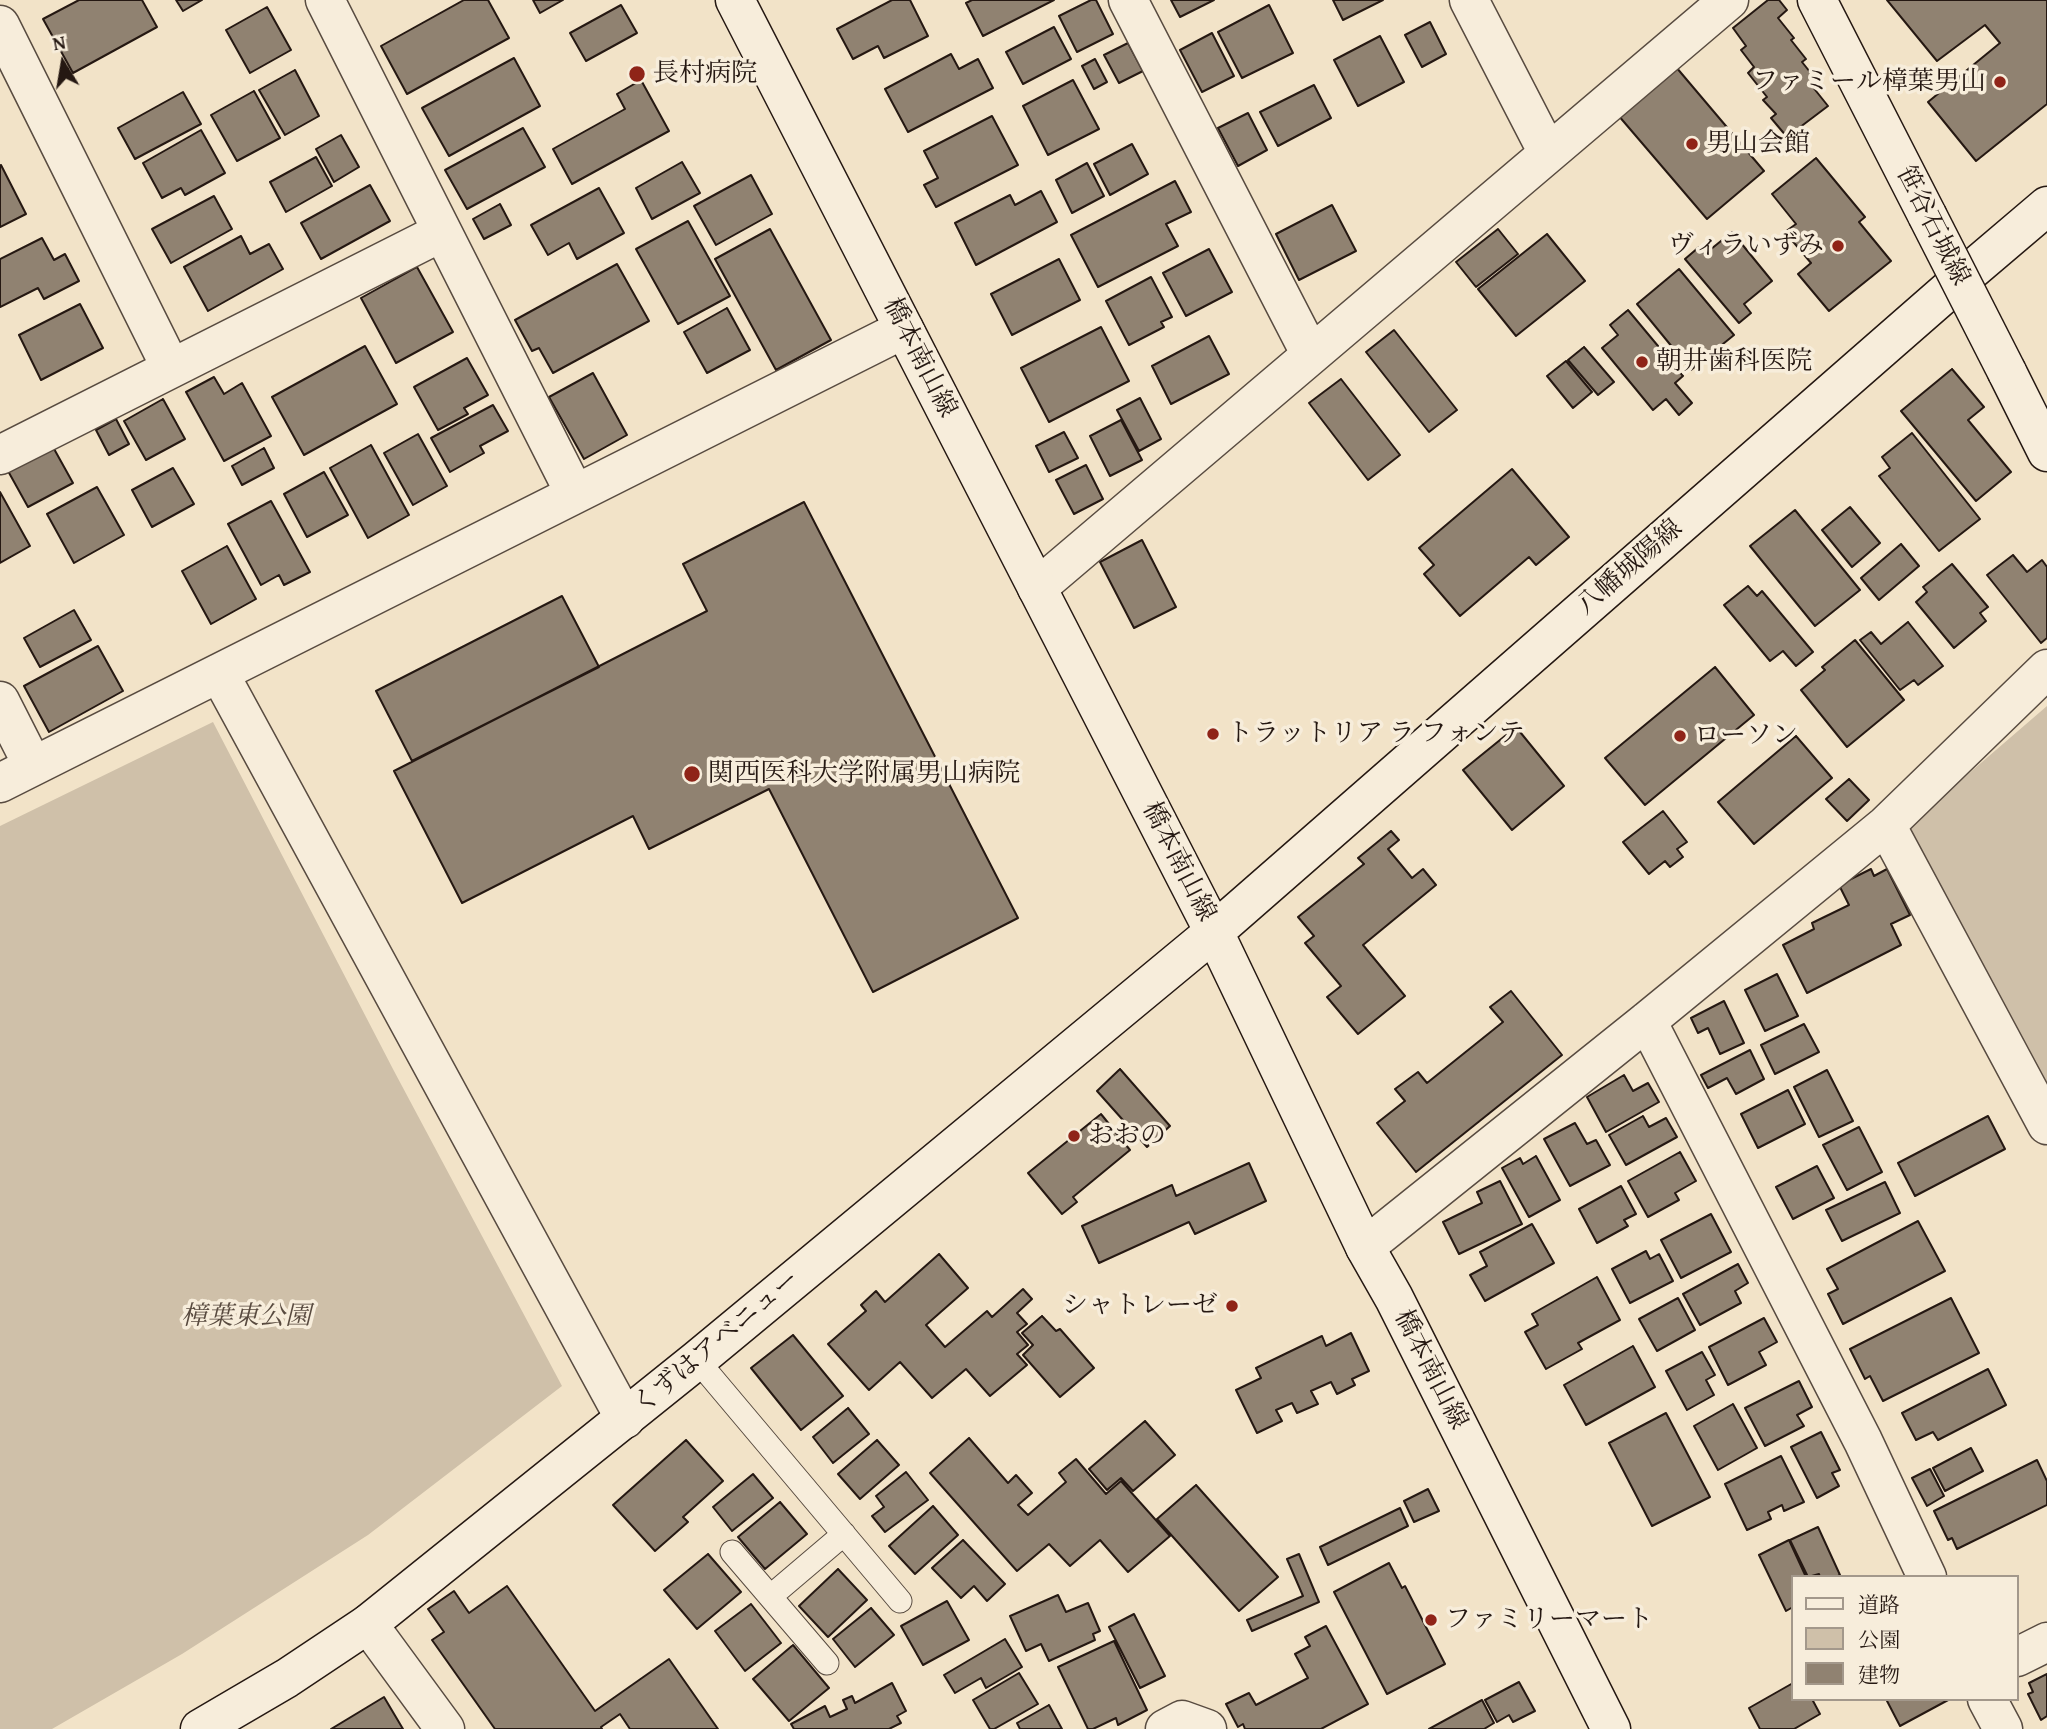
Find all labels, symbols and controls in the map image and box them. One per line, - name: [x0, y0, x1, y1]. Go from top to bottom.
- text: N: [50, 27, 68, 57]
- north arrow: [28, 28, 98, 98]
- place label: 長村病院: [653, 58, 757, 90]
- marker: 長村病院: [627, 64, 647, 84]
- place label: ファミール樟葉男山: [1752, 66, 1986, 98]
- marker: ファミール樟葉男山: [1992, 74, 2008, 90]
- place label: 男山会館: [1706, 128, 1810, 160]
- marker: 男山会館: [1684, 136, 1700, 152]
- street label: 笹谷石城線: [1889, 161, 1975, 291]
- place label: ヴィラいずみ: [1668, 230, 1824, 262]
- marker: ヴィラいずみ: [1830, 238, 1846, 254]
- street label: 橋本南山線: [876, 293, 962, 423]
- place label: 朝井歯科医院: [1656, 346, 1812, 378]
- marker: 朝井歯科医院: [1634, 354, 1650, 370]
- street label: 八幡城陽線: [1571, 514, 1689, 622]
- place label: トラットリア ラ フォンテ: [1227, 718, 1524, 750]
- place label: ローソン: [1694, 720, 1798, 752]
- marker: トラットリア ラ フォンテ: [1205, 726, 1221, 742]
- marker: ローソン: [1672, 728, 1688, 744]
- place label: 関西医科大学附属男山病院: [708, 758, 1020, 790]
- marker: 関西医科大学附属男山病院: [682, 764, 702, 784]
- street label: 橋本南山線: [1135, 797, 1221, 927]
- place label: おおの: [1088, 1120, 1166, 1152]
- marker: おおの: [1066, 1128, 1082, 1144]
- street label: くずはアベニュー: [627, 1264, 807, 1422]
- place label: シャトレーゼ: [1062, 1290, 1218, 1322]
- marker: シャトレーゼ: [1224, 1298, 1240, 1314]
- park label: 樟葉東公園: [181, 1301, 311, 1333]
- street label: 橋本南山線: [1387, 1305, 1473, 1435]
- legend: [1792, 1575, 2019, 1701]
- text: 道路: [1858, 1589, 1900, 1620]
- place label: ファミリーマート: [1445, 1604, 1653, 1636]
- marker: ファミリーマート: [1423, 1612, 1439, 1628]
- text: 公園: [1858, 1624, 1900, 1655]
- text: 建物: [1858, 1659, 1900, 1690]

